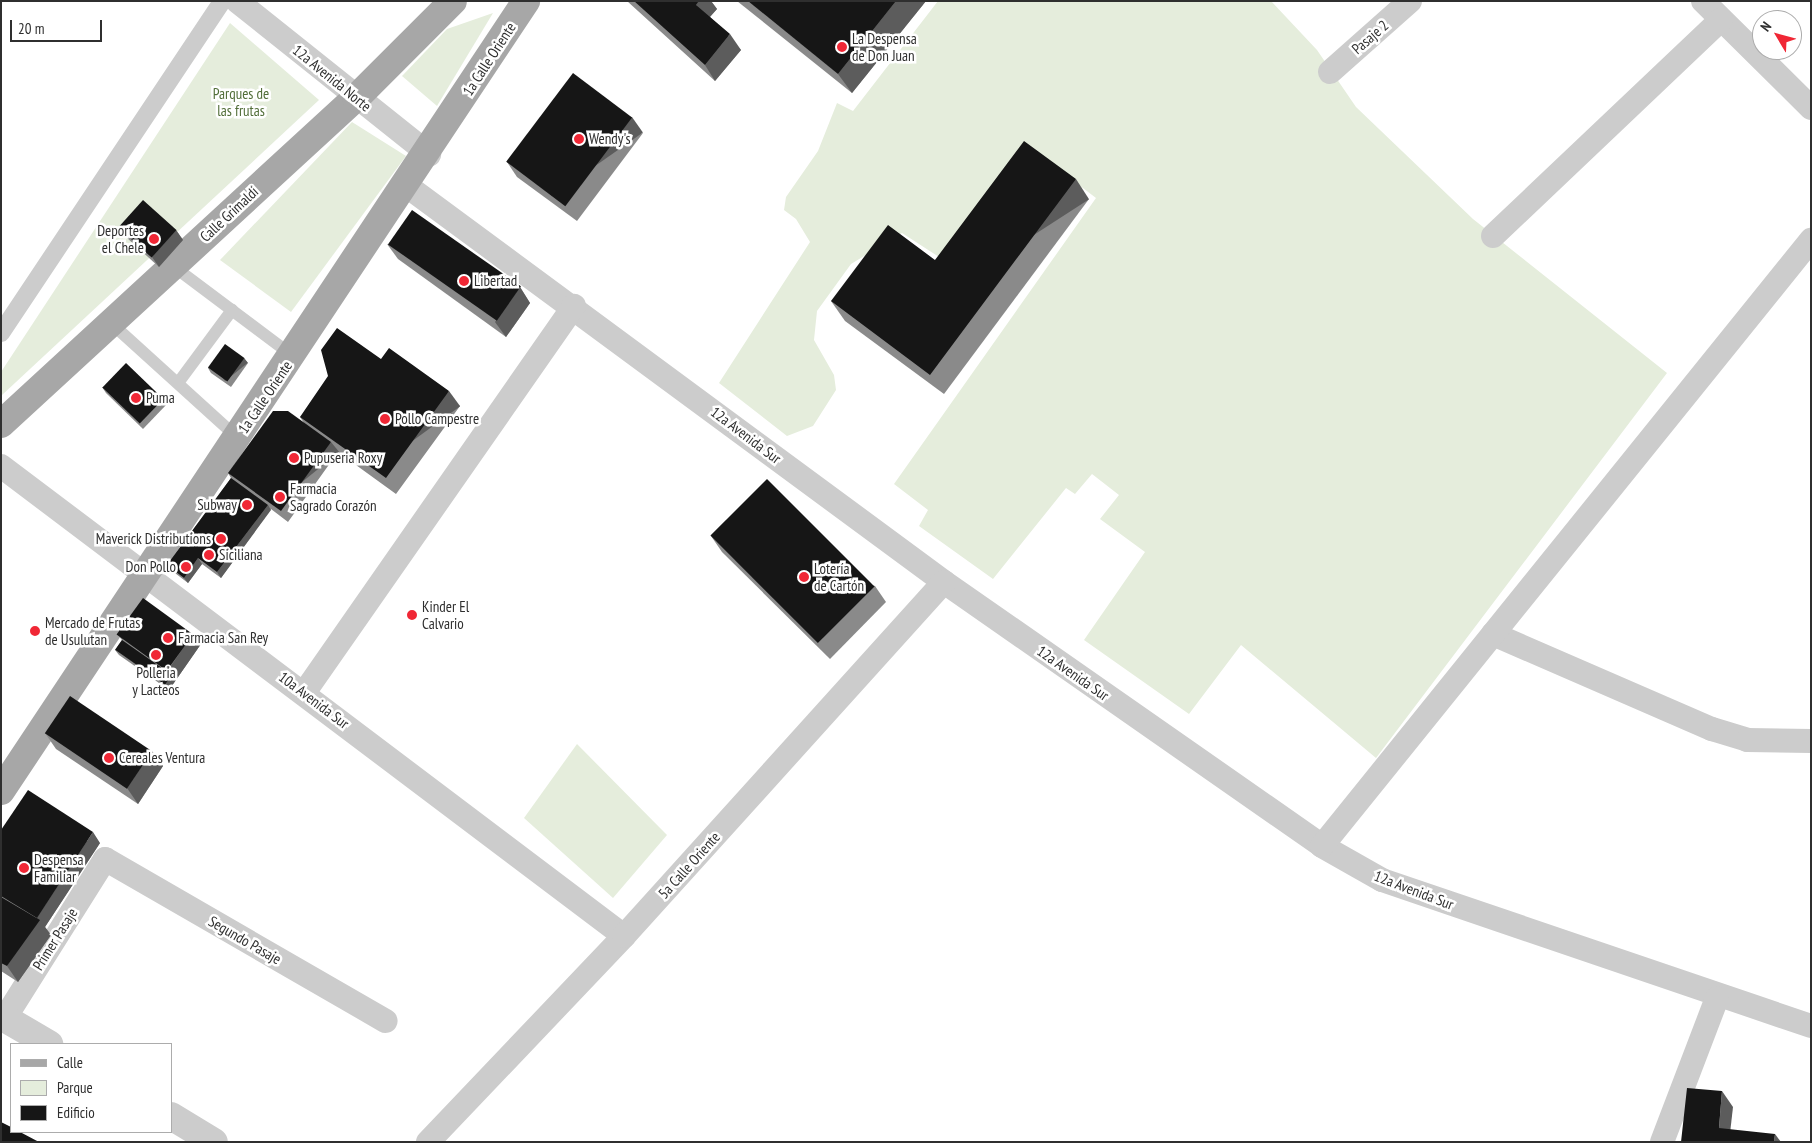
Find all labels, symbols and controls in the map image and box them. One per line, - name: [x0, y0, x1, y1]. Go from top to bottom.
- scale bar: [12, 10, 105, 42]
- north arrow: [1752, 10, 1802, 60]
- street label: Pasaje 2: [1348, 16, 1392, 58]
- text: N: [1756, 18, 1775, 35]
- text: 20 m: [18, 19, 44, 38]
- street label: 1a Calle Oriente: [459, 19, 519, 99]
- place label: La Despensa de Don Juan: [852, 29, 917, 64]
- street label: 12a Avenida Norte: [289, 41, 375, 115]
- marker: La Despensa de Don Juan: [836, 41, 848, 53]
- park label: Parques de las frutas: [213, 84, 269, 119]
- place label: Wendy's: [589, 130, 630, 148]
- marker: Wendy's: [573, 133, 585, 145]
- street label: Calle Grimaldi: [196, 183, 262, 245]
- place label: Deportes el Chele: [97, 221, 144, 256]
- marker: Deportes el Chele: [148, 233, 160, 245]
- place label: Libertad: [474, 272, 517, 290]
- marker: Libertad: [458, 275, 470, 287]
- street label: 1a Calle Oriente: [234, 357, 296, 437]
- place label: Puma: [146, 389, 175, 407]
- marker: Puma: [130, 392, 142, 404]
- street label: 12a Avenida Sur: [707, 403, 785, 467]
- place label: Pollo Campestre: [395, 410, 479, 428]
- marker: Pollo Campestre: [379, 413, 391, 425]
- place label: Pupuseria Roxy: [304, 449, 382, 467]
- marker: Pupuseria Roxy: [288, 452, 300, 464]
- place label: Farmacia Sagrado Corazón: [290, 479, 376, 514]
- marker: Farmacia Sagrado Corazón: [274, 491, 286, 503]
- place label: Subway: [197, 496, 237, 514]
- marker: Subway: [241, 499, 253, 511]
- place label: Maverick Distributions: [96, 530, 211, 548]
- marker: Maverick Distributions: [215, 533, 227, 545]
- place label: Siciliana: [219, 546, 263, 564]
- marker: Siciliana: [203, 549, 215, 561]
- place label: Don Pollo: [126, 558, 176, 576]
- place label: Lotería de Cartón: [814, 559, 864, 594]
- marker: Don Pollo: [180, 561, 192, 573]
- marker: Lotería de Cartón: [798, 571, 810, 583]
- place label: Kinder El Calvario: [422, 597, 469, 632]
- marker: Kinder El Calvario: [406, 609, 418, 621]
- place label: Mercado de Frutas de Usulutan: [45, 613, 140, 648]
- marker: Mercado de Frutas de Usulutan: [29, 625, 41, 637]
- place label: Farmacia San Rey: [178, 629, 268, 647]
- marker: Farmacia San Rey: [162, 632, 174, 644]
- street label: 12a Avenida Sur: [1033, 642, 1113, 704]
- marker: Polleria y Lacteos: [150, 649, 162, 661]
- place label: Polleria y Lacteos: [132, 663, 180, 698]
- street label: 10a Avenida Sur: [275, 668, 353, 732]
- place label: Cereales Ventura: [119, 749, 206, 767]
- marker: Cereales Ventura: [103, 752, 115, 764]
- street label: 5a Calle Oriente: [654, 828, 724, 902]
- place label: Despensa Familiar: [34, 850, 84, 885]
- marker: Despensa Familiar: [18, 862, 30, 874]
- street label: 12a Avenida Sur: [1372, 867, 1456, 913]
- street label: Primer Pasaje: [29, 905, 81, 973]
- street label: Segundo Pasaje: [205, 912, 285, 968]
- legend: [10, 1043, 172, 1133]
- text: Calle: [57, 1053, 83, 1072]
- text: Parque: [57, 1078, 93, 1097]
- text: Edificio: [57, 1103, 95, 1122]

